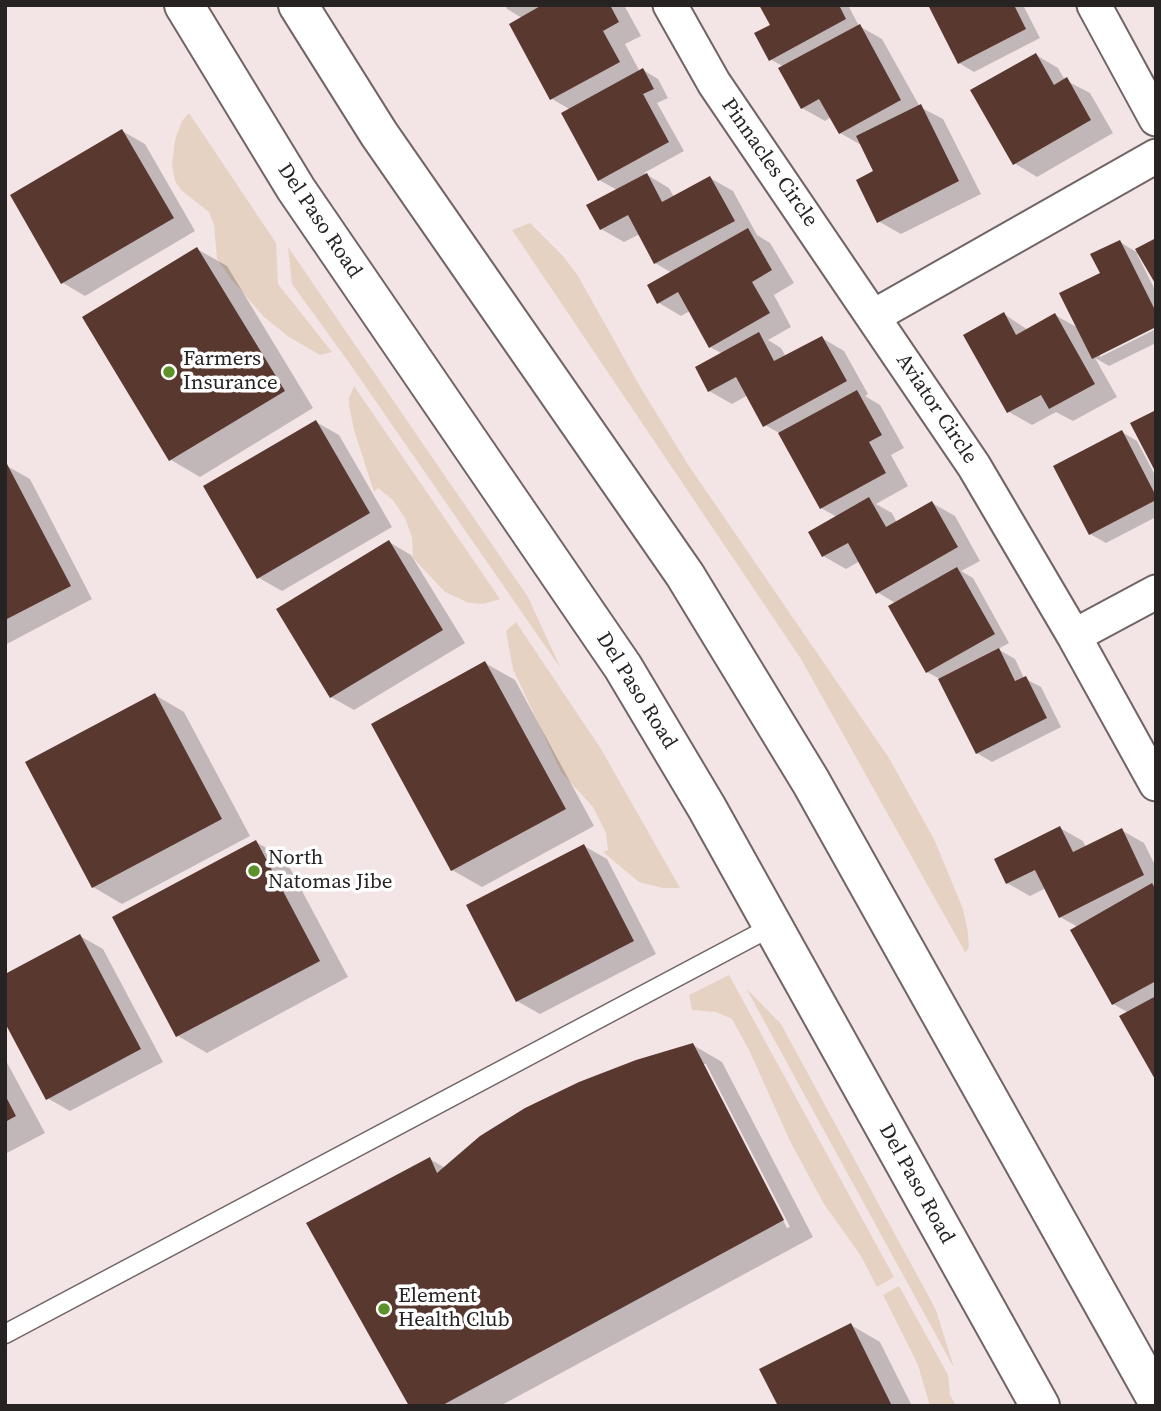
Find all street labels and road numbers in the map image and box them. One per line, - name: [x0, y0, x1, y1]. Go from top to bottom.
- street label: Pinnacles Circle: [715, 94, 823, 232]
- street label: Del Paso Road: [271, 159, 367, 283]
- street label: Aviator Circle: [890, 349, 982, 469]
- street label: Del Paso Road: [590, 628, 682, 754]
- street label: Del Paso Road: [873, 1120, 959, 1248]

